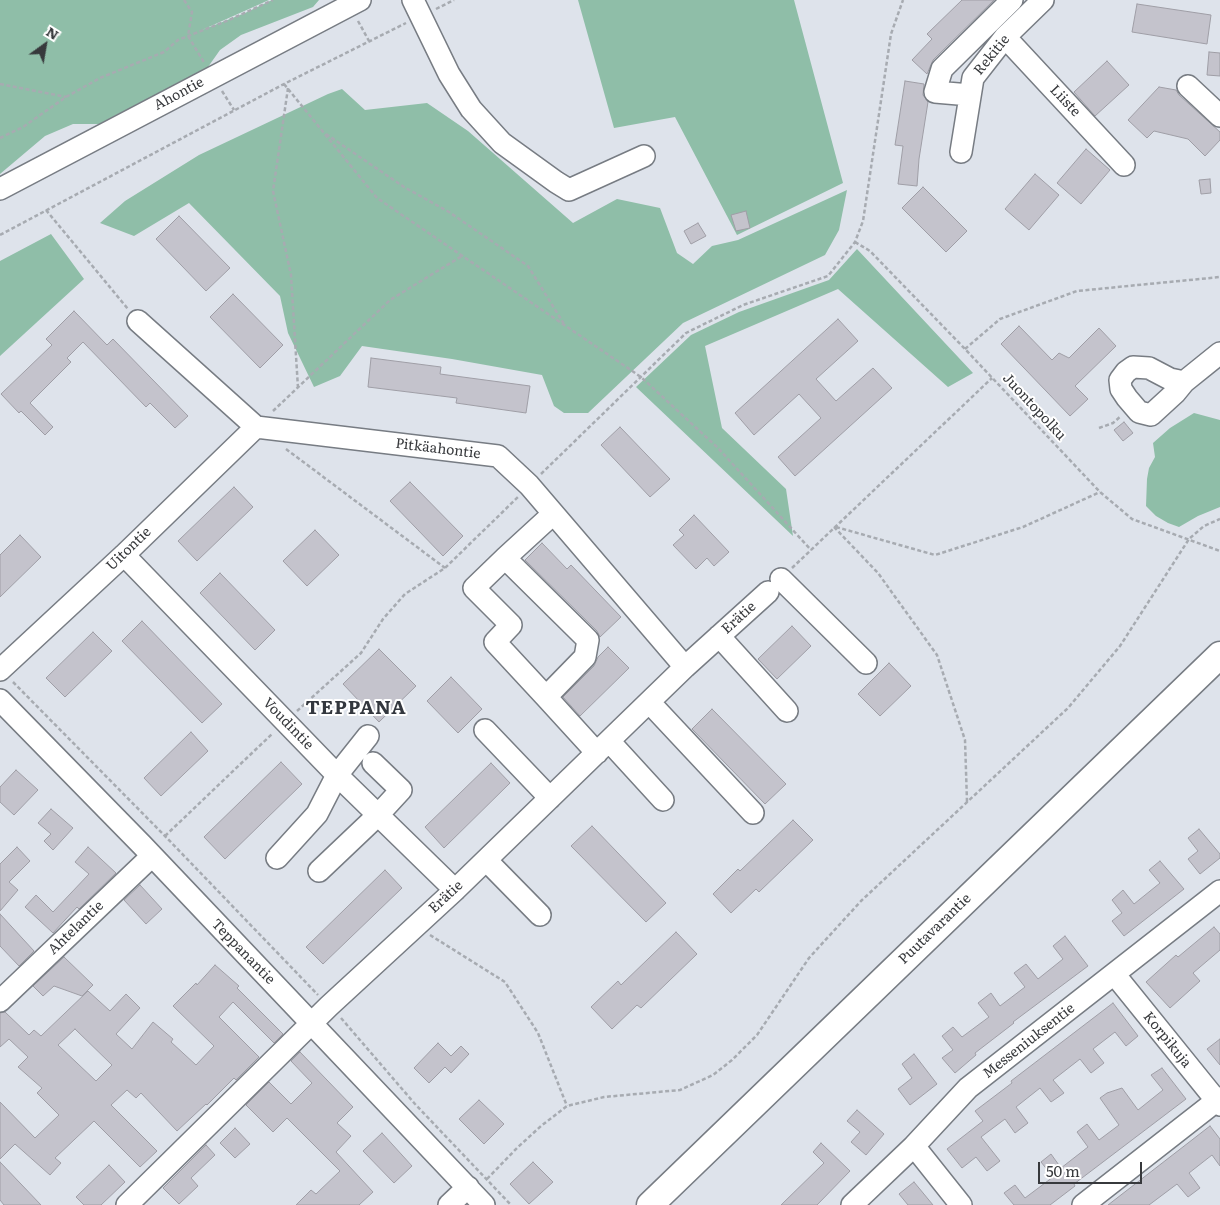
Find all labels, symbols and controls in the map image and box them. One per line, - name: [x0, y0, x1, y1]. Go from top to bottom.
- north arrow: [20, 20, 70, 70]
- text: N: [43, 21, 63, 44]
- street label: Rekitie: [971, 31, 1013, 79]
- street label: Ahontie: [151, 74, 207, 114]
- street label: Liiste: [1046, 82, 1084, 120]
- street label: Juontopolku: [999, 370, 1069, 444]
- street label: Pitkäahontie: [394, 435, 482, 463]
- street label: Uitontie: [103, 524, 155, 574]
- street label: Erätie: [718, 598, 760, 638]
- street label: Voudintie: [259, 695, 317, 753]
- district label: TEPPANA: [305, 697, 407, 719]
- street label: Erätie: [426, 877, 466, 917]
- street label: Puutavarantie: [895, 890, 975, 968]
- street label: Ahtelantie: [45, 898, 107, 958]
- street label: Teppanantie: [208, 916, 278, 988]
- street label: Messeniuksentie: [980, 1000, 1078, 1082]
- street label: Korpikuja: [1139, 1009, 1195, 1071]
- scale bar: [1040, 1152, 1144, 1184]
- text: 50 m: [1046, 1159, 1080, 1182]

